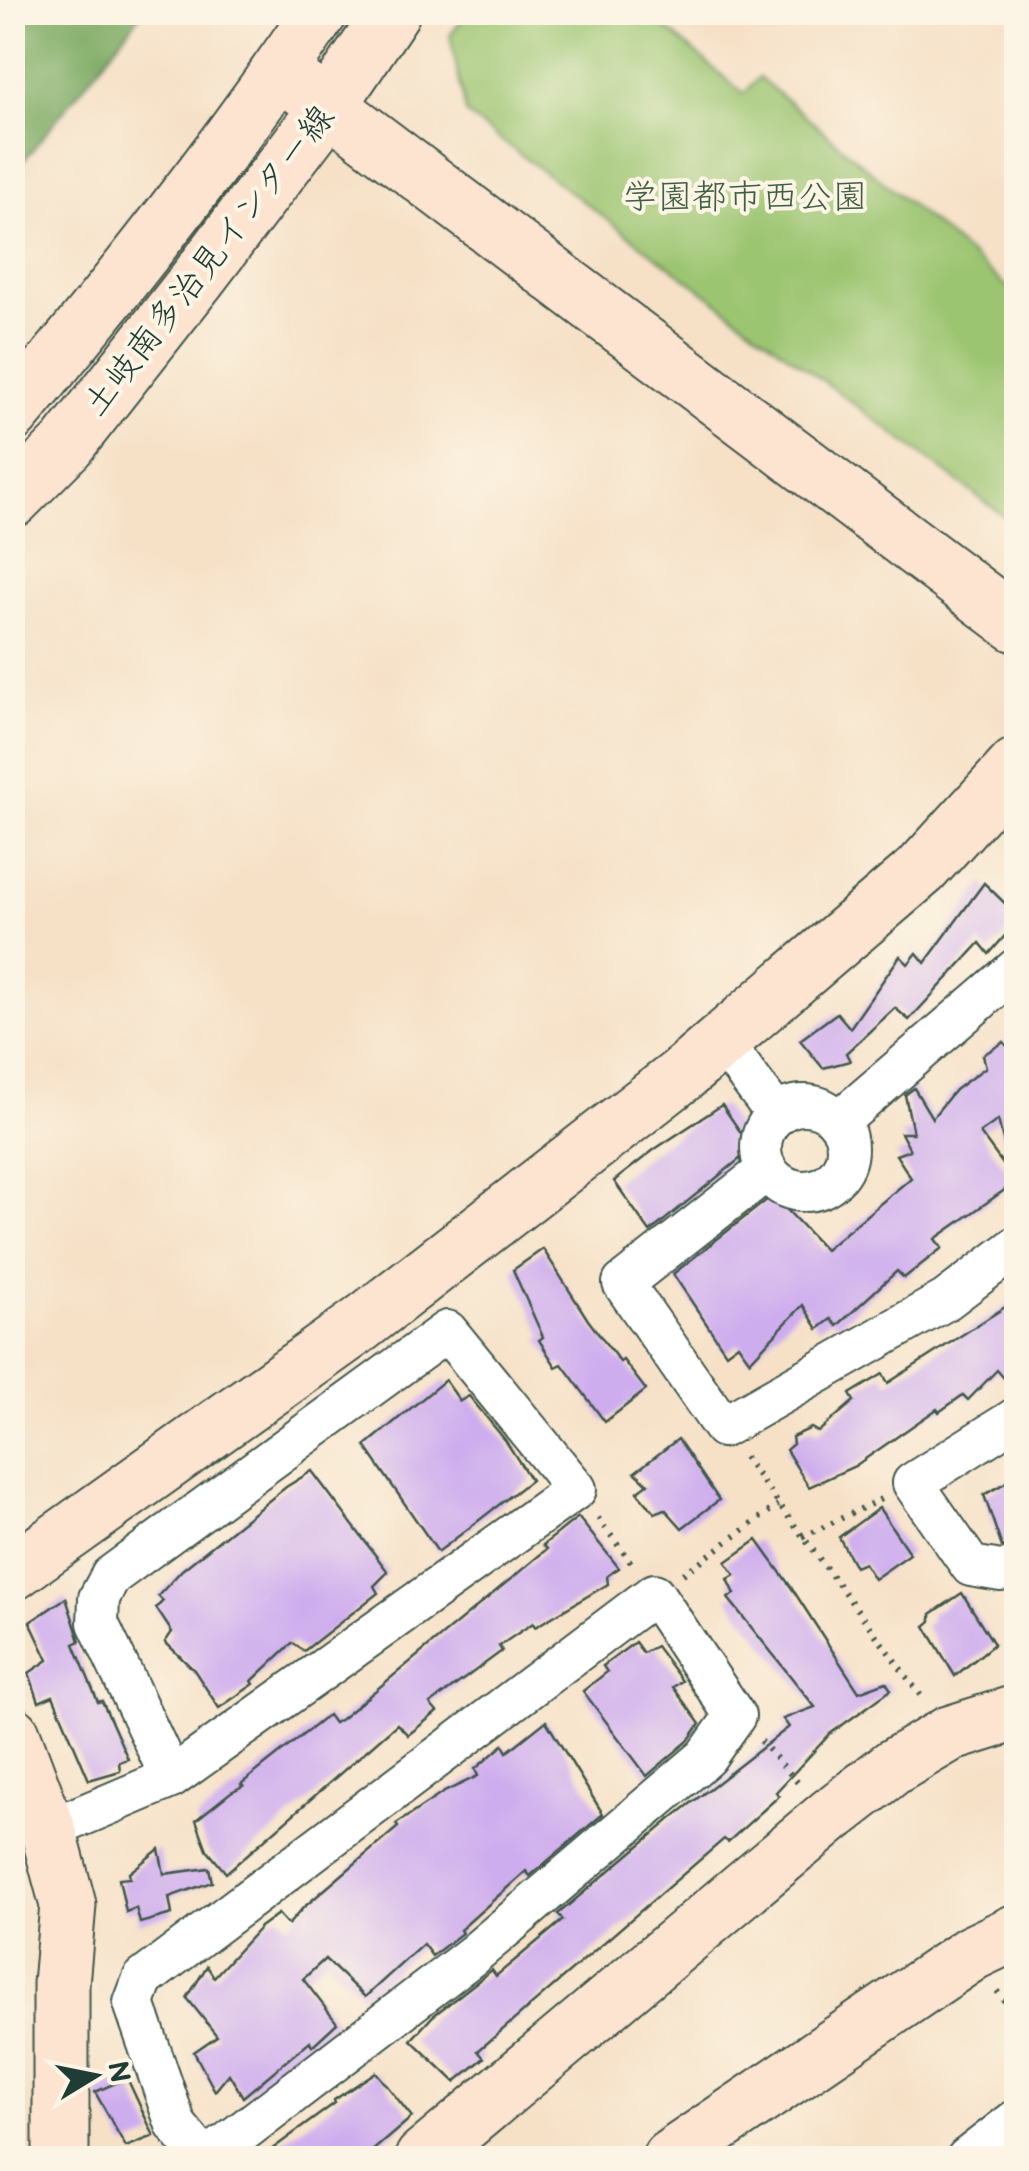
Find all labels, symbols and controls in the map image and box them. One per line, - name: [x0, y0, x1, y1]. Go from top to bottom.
- street label: 土岐南多治見インター線: [74, 97, 344, 425]
- park label: 学園都市西公園: [622, 176, 868, 219]
- north arrow: [45, 2026, 145, 2126]
- text: N: [100, 2059, 136, 2085]

